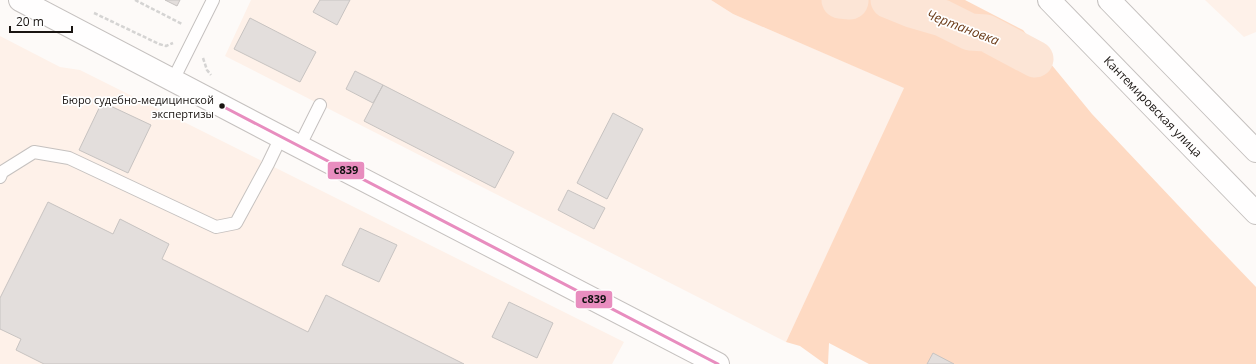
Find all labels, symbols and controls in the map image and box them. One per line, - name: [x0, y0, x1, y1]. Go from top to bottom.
- water label: Чертановка: [924, 5, 1003, 49]
- scale bar: [10, 8, 72, 34]
- text: 20 m: [16, 13, 44, 30]
- street label: Кантемировская улица: [1100, 52, 1206, 161]
- place label: Бюро судебно-медицинской экспертизы: [62, 92, 214, 121]
- marker: Бюро судебно-медицинской экспертизы: [217, 101, 227, 111]
- line badge: с839: [327, 161, 365, 180]
- text: с839: [334, 162, 358, 177]
- line badge: с839: [575, 290, 613, 309]
- text: с839: [582, 291, 606, 306]

